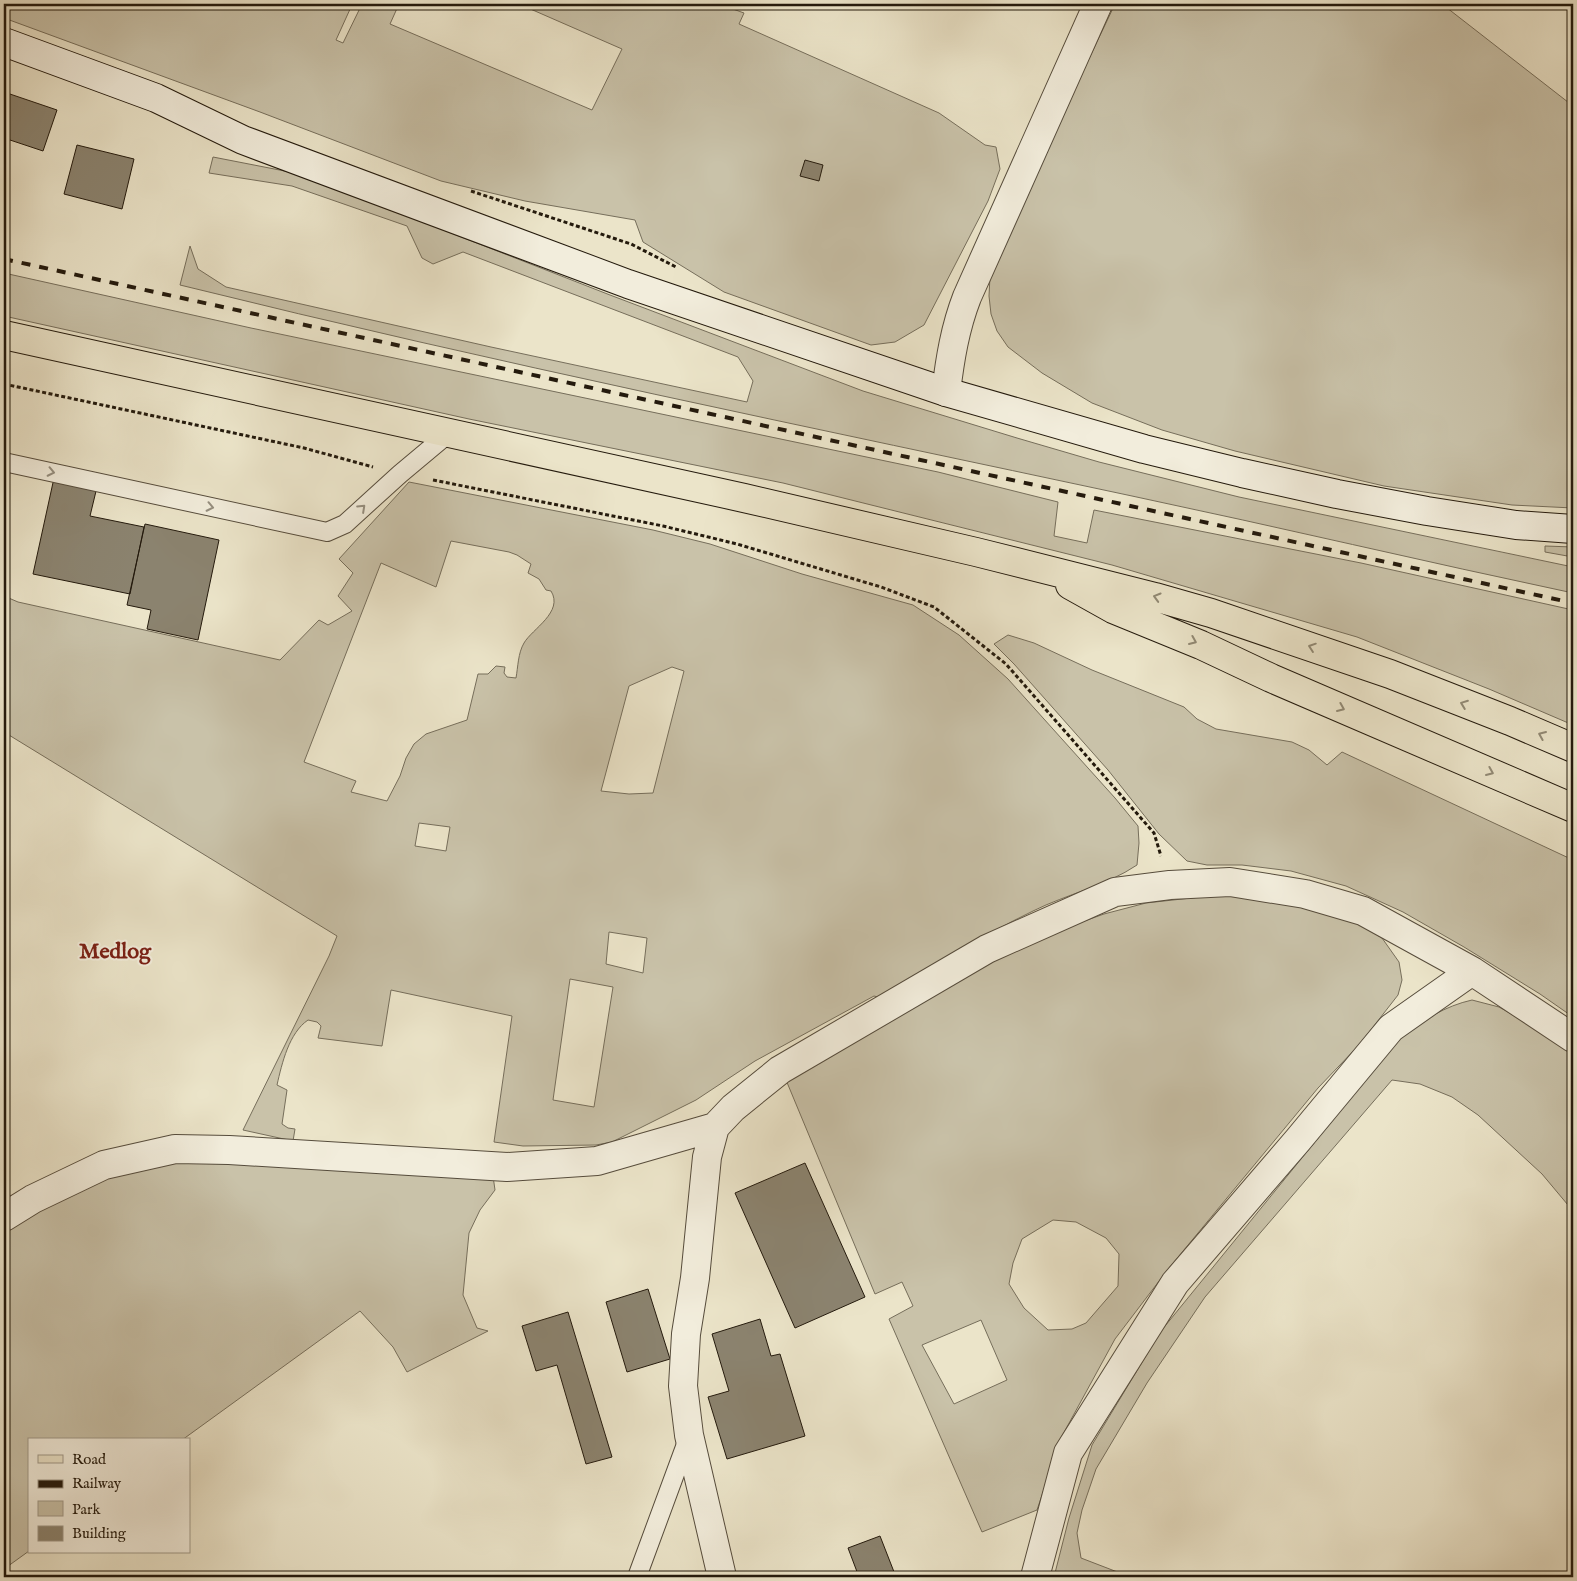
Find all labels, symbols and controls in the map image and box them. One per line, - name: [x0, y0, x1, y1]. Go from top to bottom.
- one-way arrow: [47, 467, 56, 477]
- one-way arrow: [206, 501, 215, 512]
- one-way arrow: [357, 505, 366, 514]
- one-way arrow: [1154, 593, 1162, 603]
- one-way arrow: [1188, 635, 1197, 645]
- one-way arrow: [1308, 643, 1317, 653]
- one-way arrow: [1461, 699, 1469, 709]
- one-way arrow: [1336, 701, 1345, 712]
- one-way arrow: [1538, 730, 1546, 740]
- one-way arrow: [1485, 766, 1494, 777]
- district label: Medlog: [79, 938, 152, 966]
- legend: [28, 1438, 190, 1554]
- text: Road: [72, 1450, 107, 1469]
- text: Railway: [72, 1474, 122, 1493]
- text: Park: [72, 1500, 102, 1519]
- text: Building: [72, 1524, 127, 1543]

